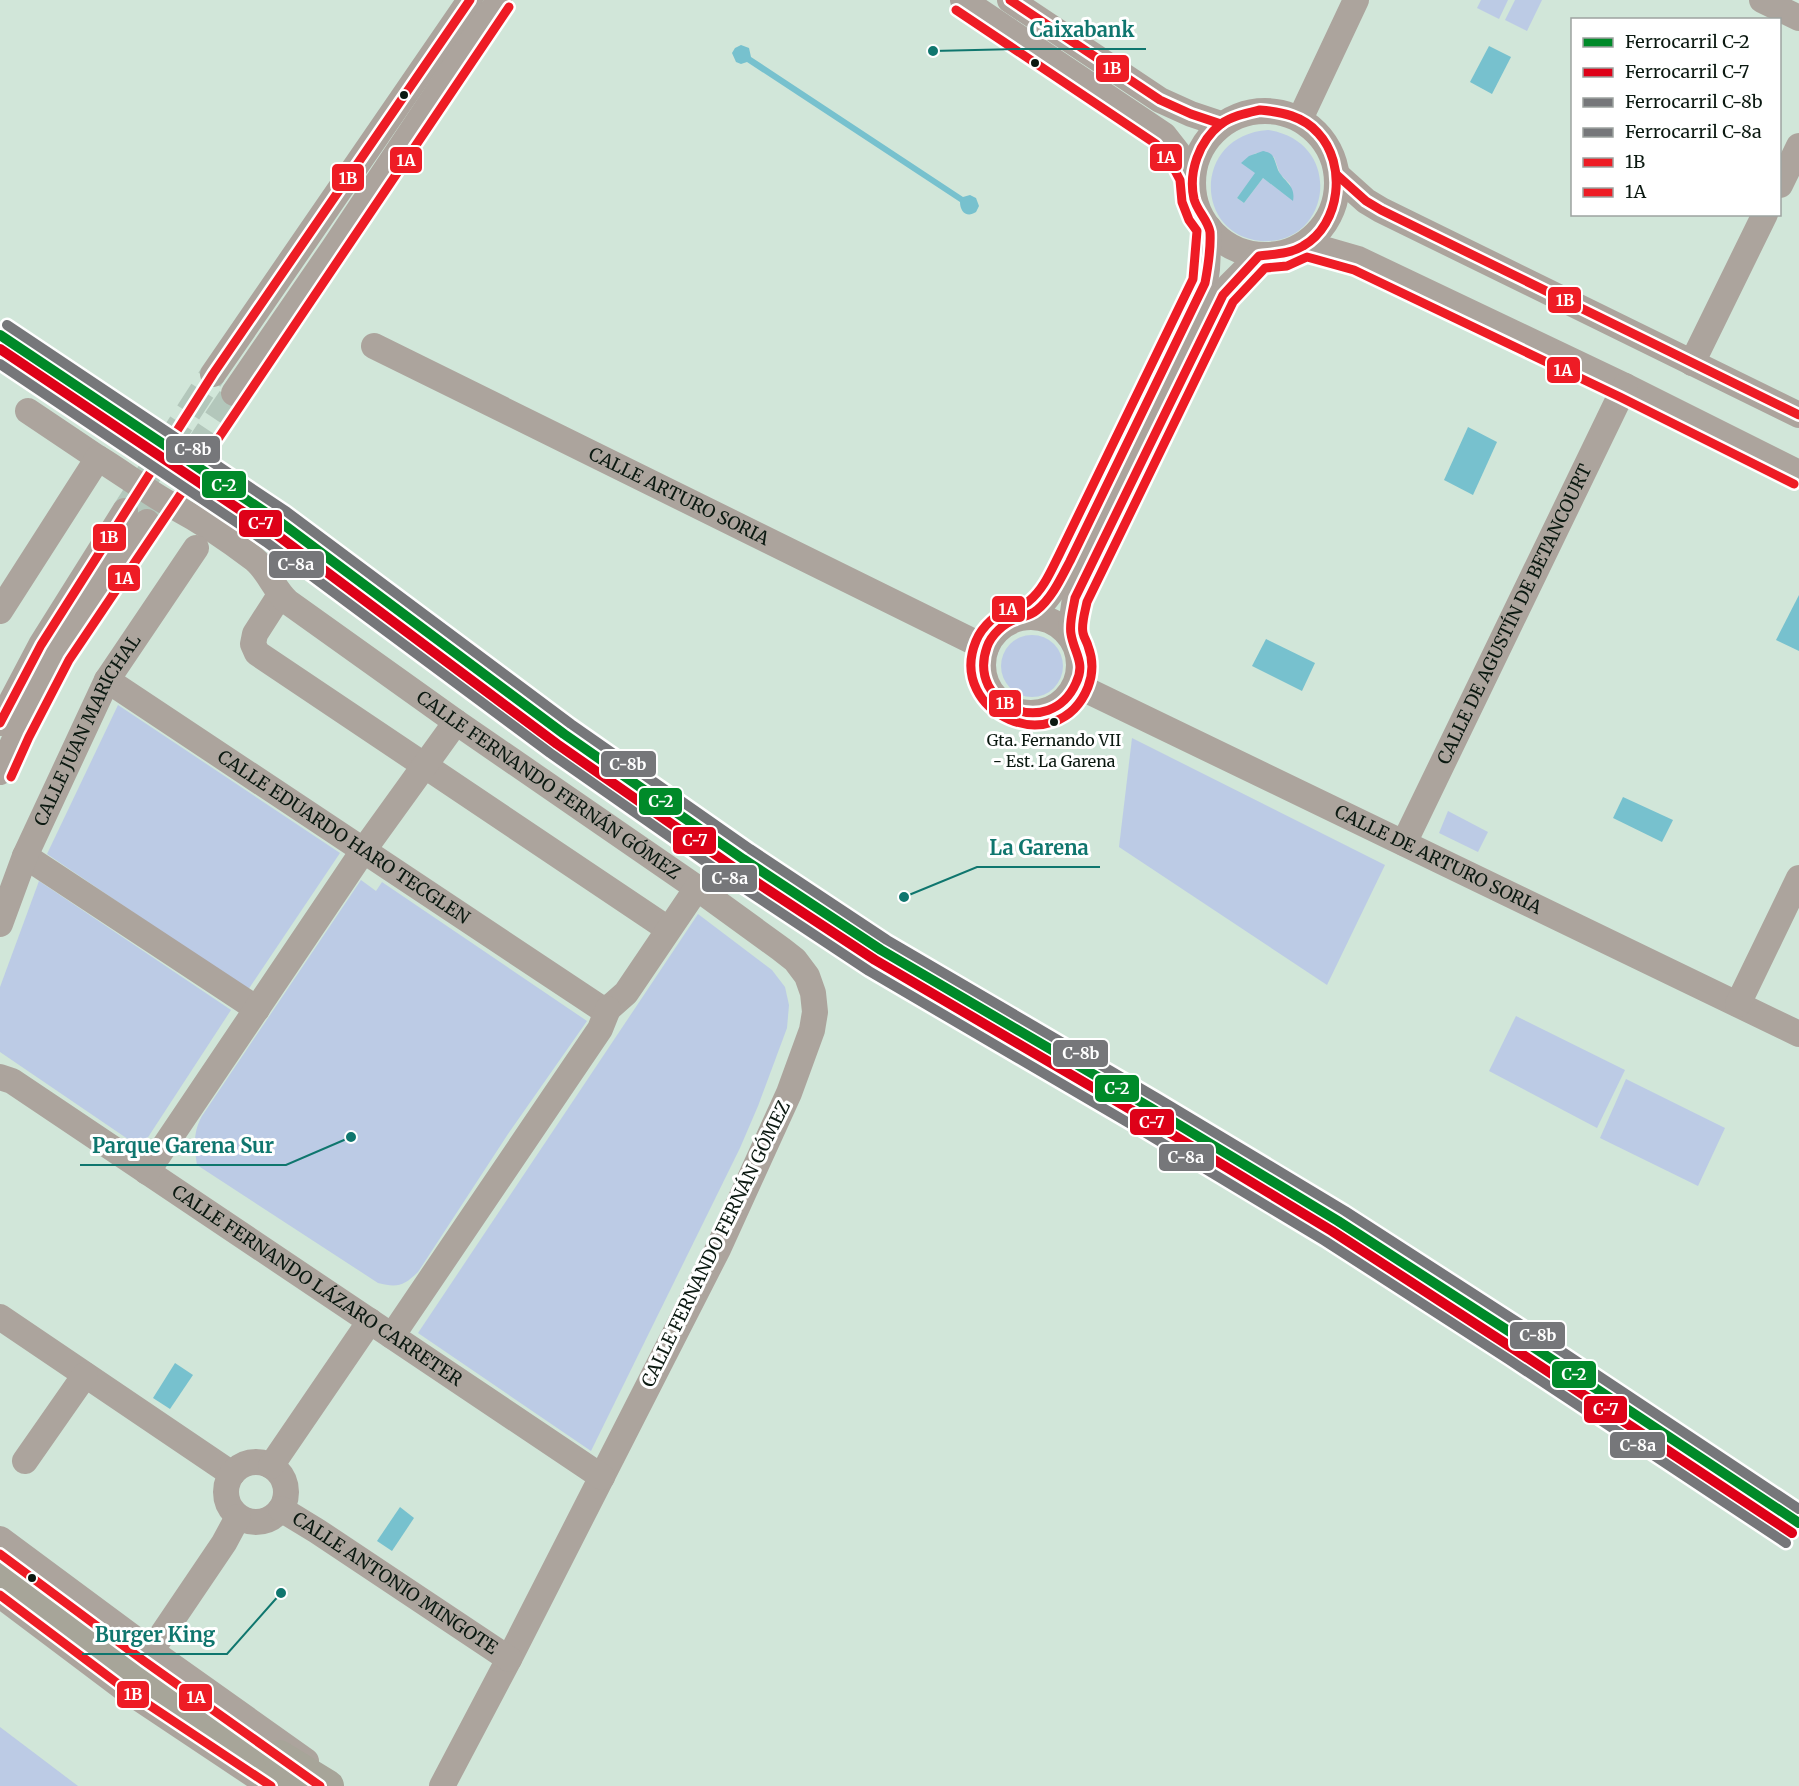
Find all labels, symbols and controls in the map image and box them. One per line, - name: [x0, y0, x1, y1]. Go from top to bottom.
- callout: Caixabank: [1017, 11, 1146, 49]
- text: Caixabank: [1030, 17, 1134, 42]
- legend: [1571, 18, 1781, 216]
- text: Ferrocarril C-2: [1625, 30, 1750, 53]
- line badge: 1B: [1095, 54, 1130, 83]
- unlabelled marker: [1029, 57, 1041, 69]
- text: 1B: [1103, 58, 1121, 78]
- text: Ferrocarril C-7: [1625, 60, 1749, 83]
- unlabelled marker: [398, 89, 410, 101]
- text: Ferrocarril C-8b: [1625, 90, 1763, 113]
- text: Ferrocarril C-8a: [1625, 120, 1762, 143]
- line badge: 1A: [1149, 143, 1183, 172]
- line badge: 1A: [389, 146, 423, 174]
- text: 1A: [1156, 147, 1176, 167]
- text: 1A: [396, 150, 416, 170]
- text: 1B: [1625, 150, 1645, 173]
- line badge: 1B: [331, 163, 365, 192]
- text: 1B: [339, 168, 357, 188]
- text: 1A: [1625, 180, 1646, 203]
- line badge: 1B: [1547, 286, 1582, 314]
- text: 1B: [1556, 290, 1574, 310]
- line badge: 1A: [1546, 356, 1581, 384]
- text: 1A: [1553, 360, 1573, 380]
- line badge: C-8b: [165, 435, 221, 464]
- text: C-8b: [175, 439, 212, 459]
- street label: CALLE ARTURO SORIA: [585, 442, 773, 550]
- street label: CALLE DE AGUSTÍN DE BETANCOURT: [1432, 460, 1597, 768]
- line badge: C-2: [201, 470, 247, 499]
- text: C-2: [212, 475, 236, 495]
- line badge: C-7: [238, 509, 283, 538]
- text: C-7: [248, 513, 274, 533]
- line badge: 1B: [92, 523, 127, 552]
- text: 1B: [100, 527, 118, 547]
- line badge: C-8a: [268, 550, 325, 579]
- text: C-8a: [278, 554, 314, 574]
- line badge: 1A: [107, 564, 141, 592]
- text: 1A: [114, 568, 134, 588]
- line badge: 1A: [991, 595, 1026, 623]
- text: 1A: [998, 599, 1018, 619]
- street label: CALLE JUAN MARICHAL: [29, 630, 146, 830]
- street label: CALLE FERNANDO FERNÁN GÓMEZ: [412, 685, 685, 884]
- line badge: 1B: [988, 689, 1022, 718]
- text: 1B: [996, 693, 1014, 713]
- marker: Gta. Fernando VII - Est. La Garena: [1048, 716, 1060, 728]
- place label: Gta. Fernando VII - Est. La Garena: [987, 730, 1121, 771]
- street label: CALLE EDUARDO HARO TECGLEN: [213, 745, 474, 929]
- line badge: C-8b: [600, 750, 657, 778]
- text: C-8b: [610, 754, 647, 774]
- line badge: C-2: [638, 787, 683, 816]
- text: C-2: [649, 791, 673, 811]
- street label: CALLE DE ARTURO SORIA: [1331, 800, 1546, 919]
- line badge: C-7: [672, 826, 717, 855]
- callout: La Garena: [977, 829, 1100, 867]
- text: C-7: [682, 830, 708, 850]
- text: La Garena: [989, 835, 1089, 860]
- line badge: C-8a: [701, 864, 758, 893]
- text: C-8a: [712, 868, 748, 888]
- line badge: C-8b: [1052, 1039, 1109, 1068]
- text: C-8b: [1063, 1043, 1100, 1063]
- line badge: C-2: [1094, 1074, 1140, 1103]
- text: C-2: [1105, 1078, 1129, 1098]
- street label: CALLE FERNANDO FERNÁN GÓMEZ: [636, 1097, 795, 1391]
- line badge: C-7: [1129, 1108, 1175, 1136]
- text: C-7: [1139, 1112, 1165, 1132]
- callout: Parque Garena Sur: [80, 1127, 286, 1165]
- text: Parque Garena Sur: [92, 1133, 274, 1158]
- line badge: C-8a: [1158, 1143, 1215, 1172]
- text: C-8a: [1168, 1147, 1204, 1167]
- street label: CALLE FERNANDO LÁZARO CARRETER: [168, 1180, 467, 1391]
- line badge: C-8b: [1509, 1321, 1566, 1350]
- text: C-8b: [1520, 1325, 1557, 1345]
- line badge: C-2: [1551, 1360, 1597, 1389]
- text: C-2: [1562, 1364, 1586, 1384]
- line badge: C-7: [1583, 1395, 1628, 1424]
- text: C-7: [1593, 1399, 1619, 1419]
- line badge: C-8a: [1609, 1431, 1666, 1459]
- text: C-8a: [1620, 1435, 1656, 1455]
- street label: CALLE ANTONIO MINGOTE: [288, 1507, 503, 1659]
- unlabelled marker: [26, 1572, 38, 1584]
- callout: Burger King: [82, 1616, 227, 1654]
- text: Burger King: [95, 1622, 216, 1647]
- line badge: 1B: [116, 1680, 150, 1709]
- line badge: 1A: [178, 1683, 213, 1712]
- text: 1B: [124, 1684, 142, 1704]
- text: 1A: [186, 1687, 206, 1707]

